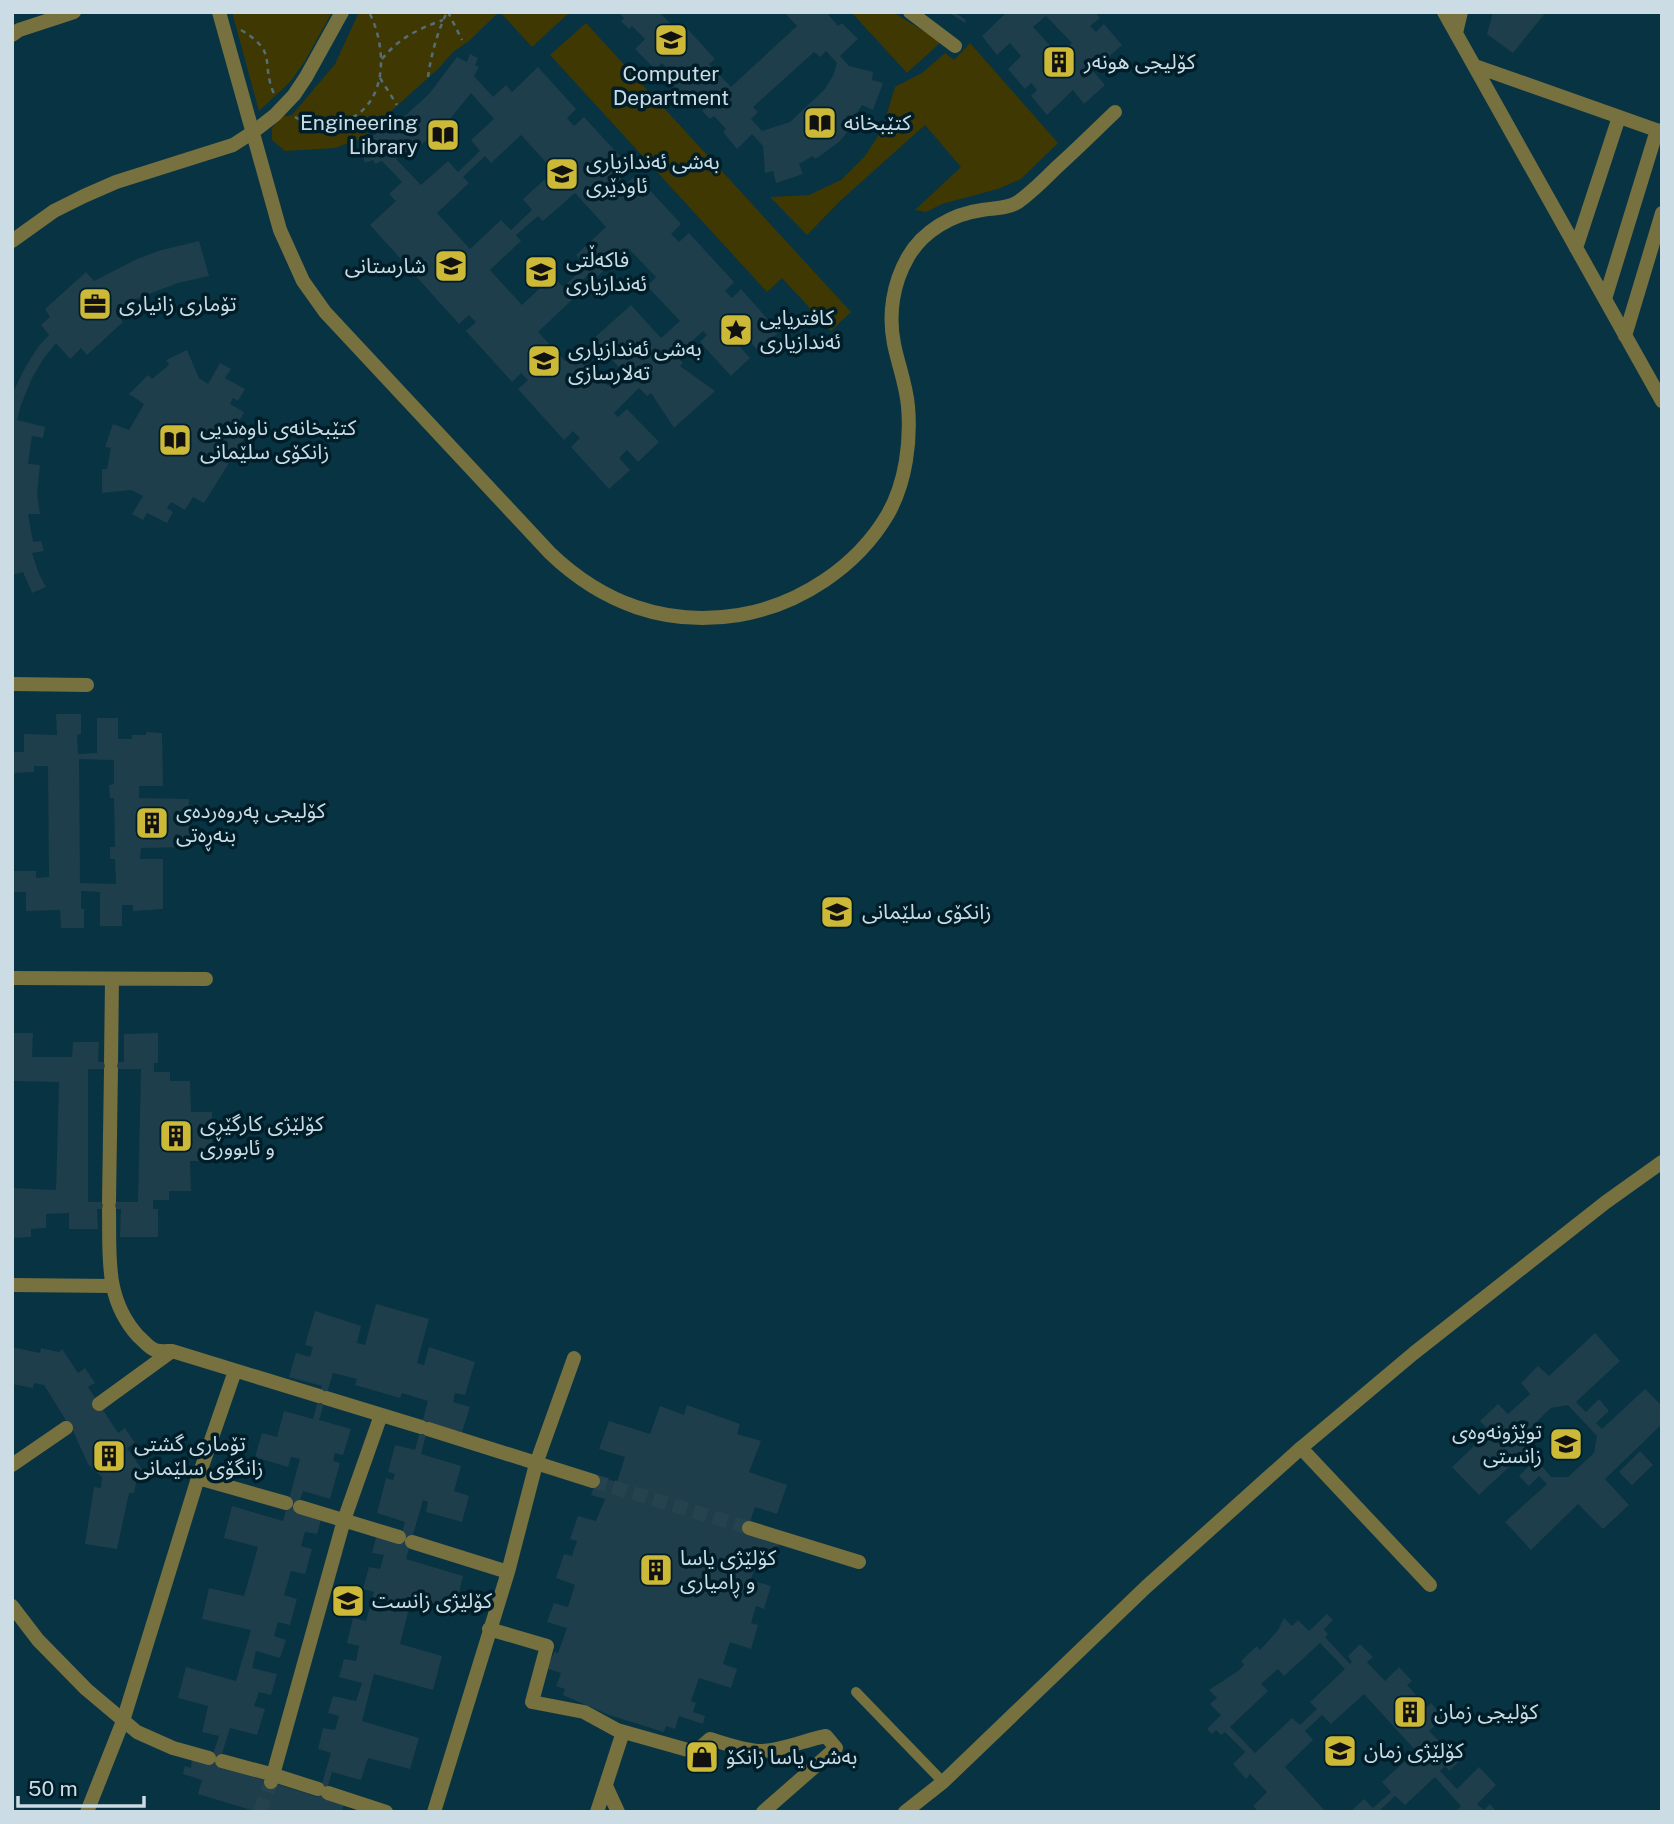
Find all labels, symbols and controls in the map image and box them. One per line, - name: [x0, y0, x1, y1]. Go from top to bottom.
- school or university icon: Computer Department: [652, 21, 690, 59]
- building icon: کۆلیجی هونەر: [1040, 43, 1078, 81]
- place label: کۆلیجی هونەر: [1083, 49, 1196, 74]
- place label: Computer Department: [613, 61, 729, 110]
- library icon: کتێبخانە: [801, 104, 839, 142]
- place label: Engineering Library: [300, 110, 418, 159]
- place label: کتێبخانە: [844, 110, 911, 135]
- library icon: Engineering Library: [424, 116, 462, 154]
- place label: بەشی ئەندازیاری ئاودێری: [586, 149, 720, 198]
- school or university icon: بەشی ئەندازیاری ئاودێری: [543, 155, 581, 193]
- place label: فاکەڵتی ئەندازیاری: [566, 244, 647, 296]
- school or university icon: شارستانی: [432, 247, 470, 285]
- place label: شارستانی: [345, 253, 426, 278]
- school or university icon: فاکەڵتی ئەندازیاری: [522, 253, 560, 291]
- office icon: تۆماری زانیاری: [76, 285, 114, 323]
- place label: تۆماری زانیاری: [119, 291, 237, 316]
- place label: کافتریایی ئەندازیاری: [760, 305, 841, 354]
- place icon: کافتریایی ئەندازیاری: [717, 311, 755, 349]
- place label: بەشی ئەندازیاری تەلارسازی: [568, 336, 702, 385]
- school or university icon: بەشی ئەندازیاری تەلارسازی: [525, 342, 563, 380]
- place label: کتێبخانەی ناوەندیی زانکۆی سلێمانی: [200, 415, 356, 464]
- library icon: کتێبخانەی ناوەندیی زانکۆی سلێمانی: [156, 421, 194, 459]
- place label: کۆلیجی پەروەردەی بنەڕەتی: [176, 798, 326, 852]
- building icon: کۆلیجی پەروەردەی بنەڕەتی: [133, 804, 171, 842]
- school or university icon: زانکۆی سلێمانی: [818, 893, 856, 931]
- place label: زانکۆی سلێمانی: [862, 899, 991, 924]
- place label: كۆلێژی كارگێڕی و ئابووری: [200, 1111, 324, 1160]
- building icon: كۆلێژی كارگێڕی و ئابووری: [157, 1117, 195, 1155]
- place label: توێژونەوەی زانستی: [1452, 1419, 1542, 1468]
- school or university icon: توێژونەوەی زانستی: [1547, 1425, 1585, 1463]
- place label: تۆماری گشتی زانگۆی سلێمانی: [134, 1431, 263, 1480]
- building icon: تۆماری گشتی زانگۆی سلێمانی: [90, 1437, 128, 1475]
- place label: کۆلێژی یاسا و ڕامیاری: [680, 1545, 777, 1599]
- building icon: کۆلێژی یاسا و ڕامیاری: [637, 1551, 675, 1589]
- school or university icon: کۆلێژی زانست: [329, 1582, 367, 1620]
- place label: کۆلێژی زانست: [372, 1588, 492, 1613]
- building icon: کۆلیجی زمان: [1391, 1693, 1429, 1731]
- place label: کۆلیجی زمان: [1434, 1699, 1539, 1724]
- school or university icon: کۆلێژی زمان: [1321, 1732, 1359, 1770]
- shop icon: بەشی یاسا زانکۆ: [683, 1738, 721, 1776]
- place label: کۆلێژی زمان: [1364, 1738, 1464, 1763]
- place label: بەشی یاسا زانکۆ: [726, 1744, 857, 1769]
- scale bar: [18, 1764, 144, 1808]
- text: 50 m: [28, 1776, 78, 1801]

